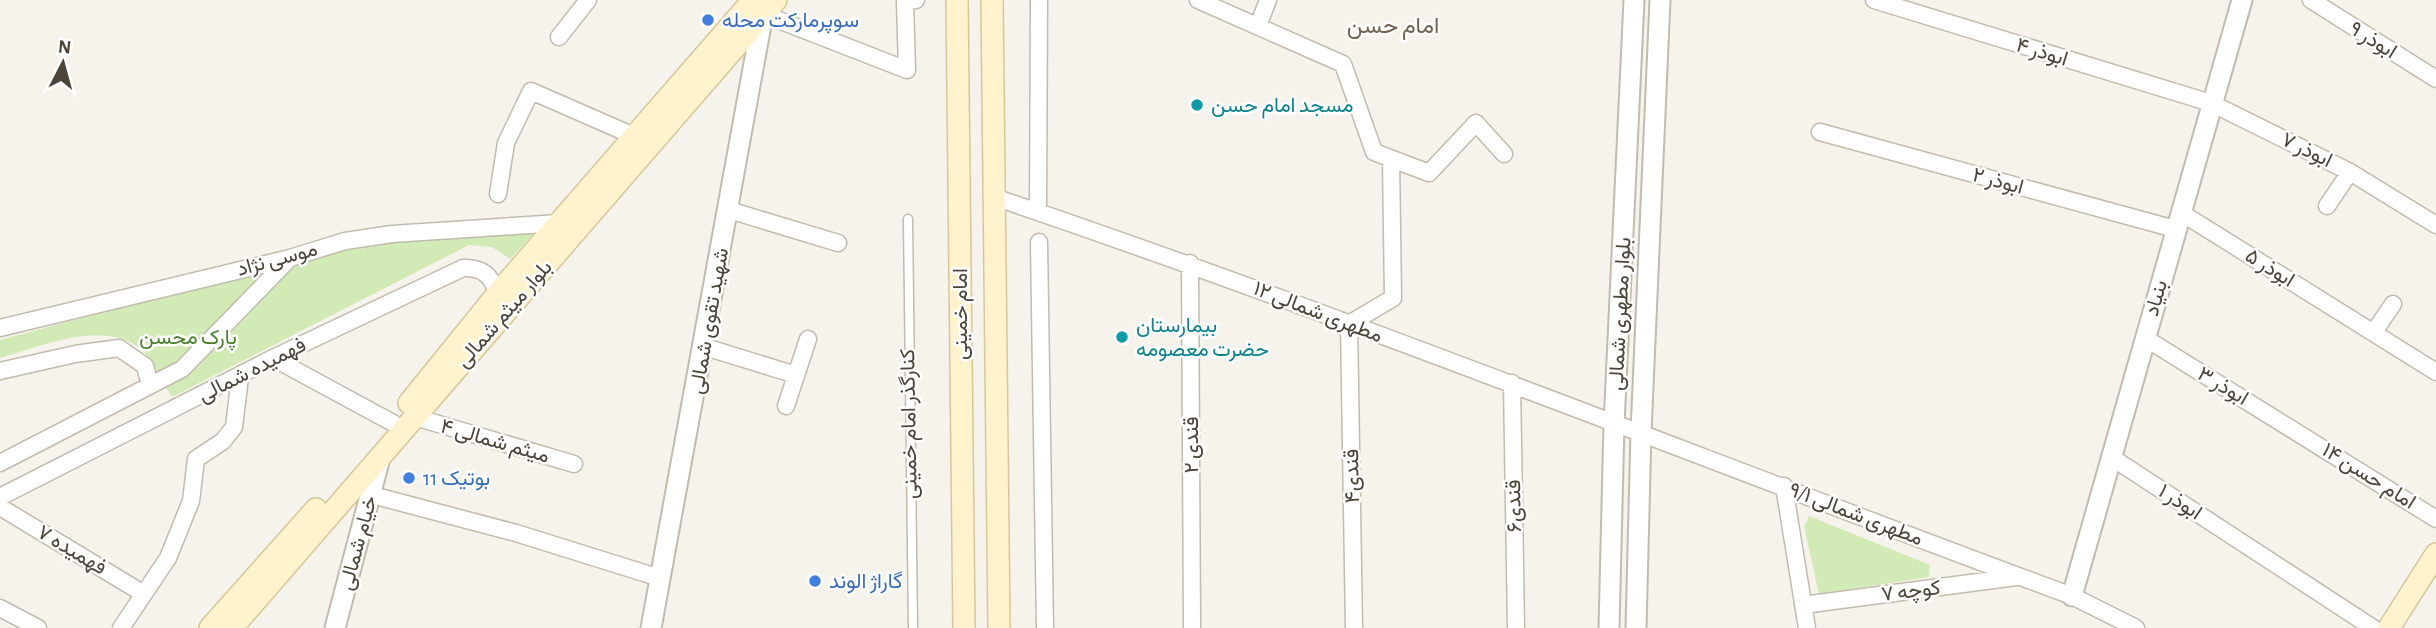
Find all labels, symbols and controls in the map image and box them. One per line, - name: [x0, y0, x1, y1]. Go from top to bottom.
- place label: سوپرمارکت محله: [722, 10, 859, 34]
- marker: سوپرمارکت محله: [700, 12, 716, 28]
- district label: امام حسن: [1347, 15, 1439, 40]
- street label: ابوذر ۹: [2345, 18, 2400, 64]
- north arrow: [28, 28, 98, 98]
- street label: ابوذر ۴: [2013, 34, 2070, 72]
- text: N: [57, 37, 72, 58]
- place label: مسجد امام حسن: [1211, 95, 1353, 119]
- marker: مسجد امام حسن: [1189, 97, 1205, 113]
- street label: ابوذر ۷: [2277, 129, 2336, 173]
- street label: ابوذر ۲: [1970, 164, 2026, 200]
- street label: بلوار مطهری شمالی: [1605, 237, 1637, 391]
- street label: موسی نژاد: [234, 238, 320, 282]
- street label: ابوذر ۵: [2241, 245, 2298, 293]
- street label: شهید تقوی شمالی: [686, 246, 734, 396]
- street label: بلوار میثم شمالی: [452, 256, 558, 374]
- street label: امام خمینی: [950, 268, 974, 360]
- street label: مطهری شمالی ۱۲: [1250, 278, 1385, 348]
- street label: بنیاد: [2141, 278, 2172, 319]
- place label: بیمارستان حضرت معصومه: [1136, 315, 1269, 362]
- park label: پارک محسن: [139, 327, 237, 351]
- marker: بیمارستان حضرت معصومه: [1114, 329, 1130, 345]
- street label: فهمیده شمالی: [195, 334, 310, 408]
- street label: کنارگذر امام خمینی: [897, 349, 924, 499]
- street label: ابوذر ۳: [2193, 363, 2252, 411]
- street label: میثم شمالی ۴: [437, 415, 552, 469]
- street label: قندی ۲: [1181, 416, 1203, 474]
- street label: امام حسن ۱۴: [2317, 439, 2420, 516]
- street label: قندی۴: [1341, 448, 1364, 504]
- place label: بوتیک 11: [423, 468, 490, 491]
- marker: بوتیک 11: [401, 470, 417, 486]
- street label: قندی۶: [1503, 479, 1526, 533]
- street label: مطهری شمالی ۹/۱: [1785, 479, 1926, 551]
- street label: ابوذر ۱: [2153, 480, 2205, 525]
- street label: خیام شمالی: [335, 493, 384, 593]
- street label: فهمیده ۷: [33, 521, 110, 580]
- place label: گاراژ الوند: [829, 571, 903, 594]
- marker: گاراژ الوند: [807, 573, 823, 589]
- street label: کوچه ۷: [1880, 577, 1942, 608]

